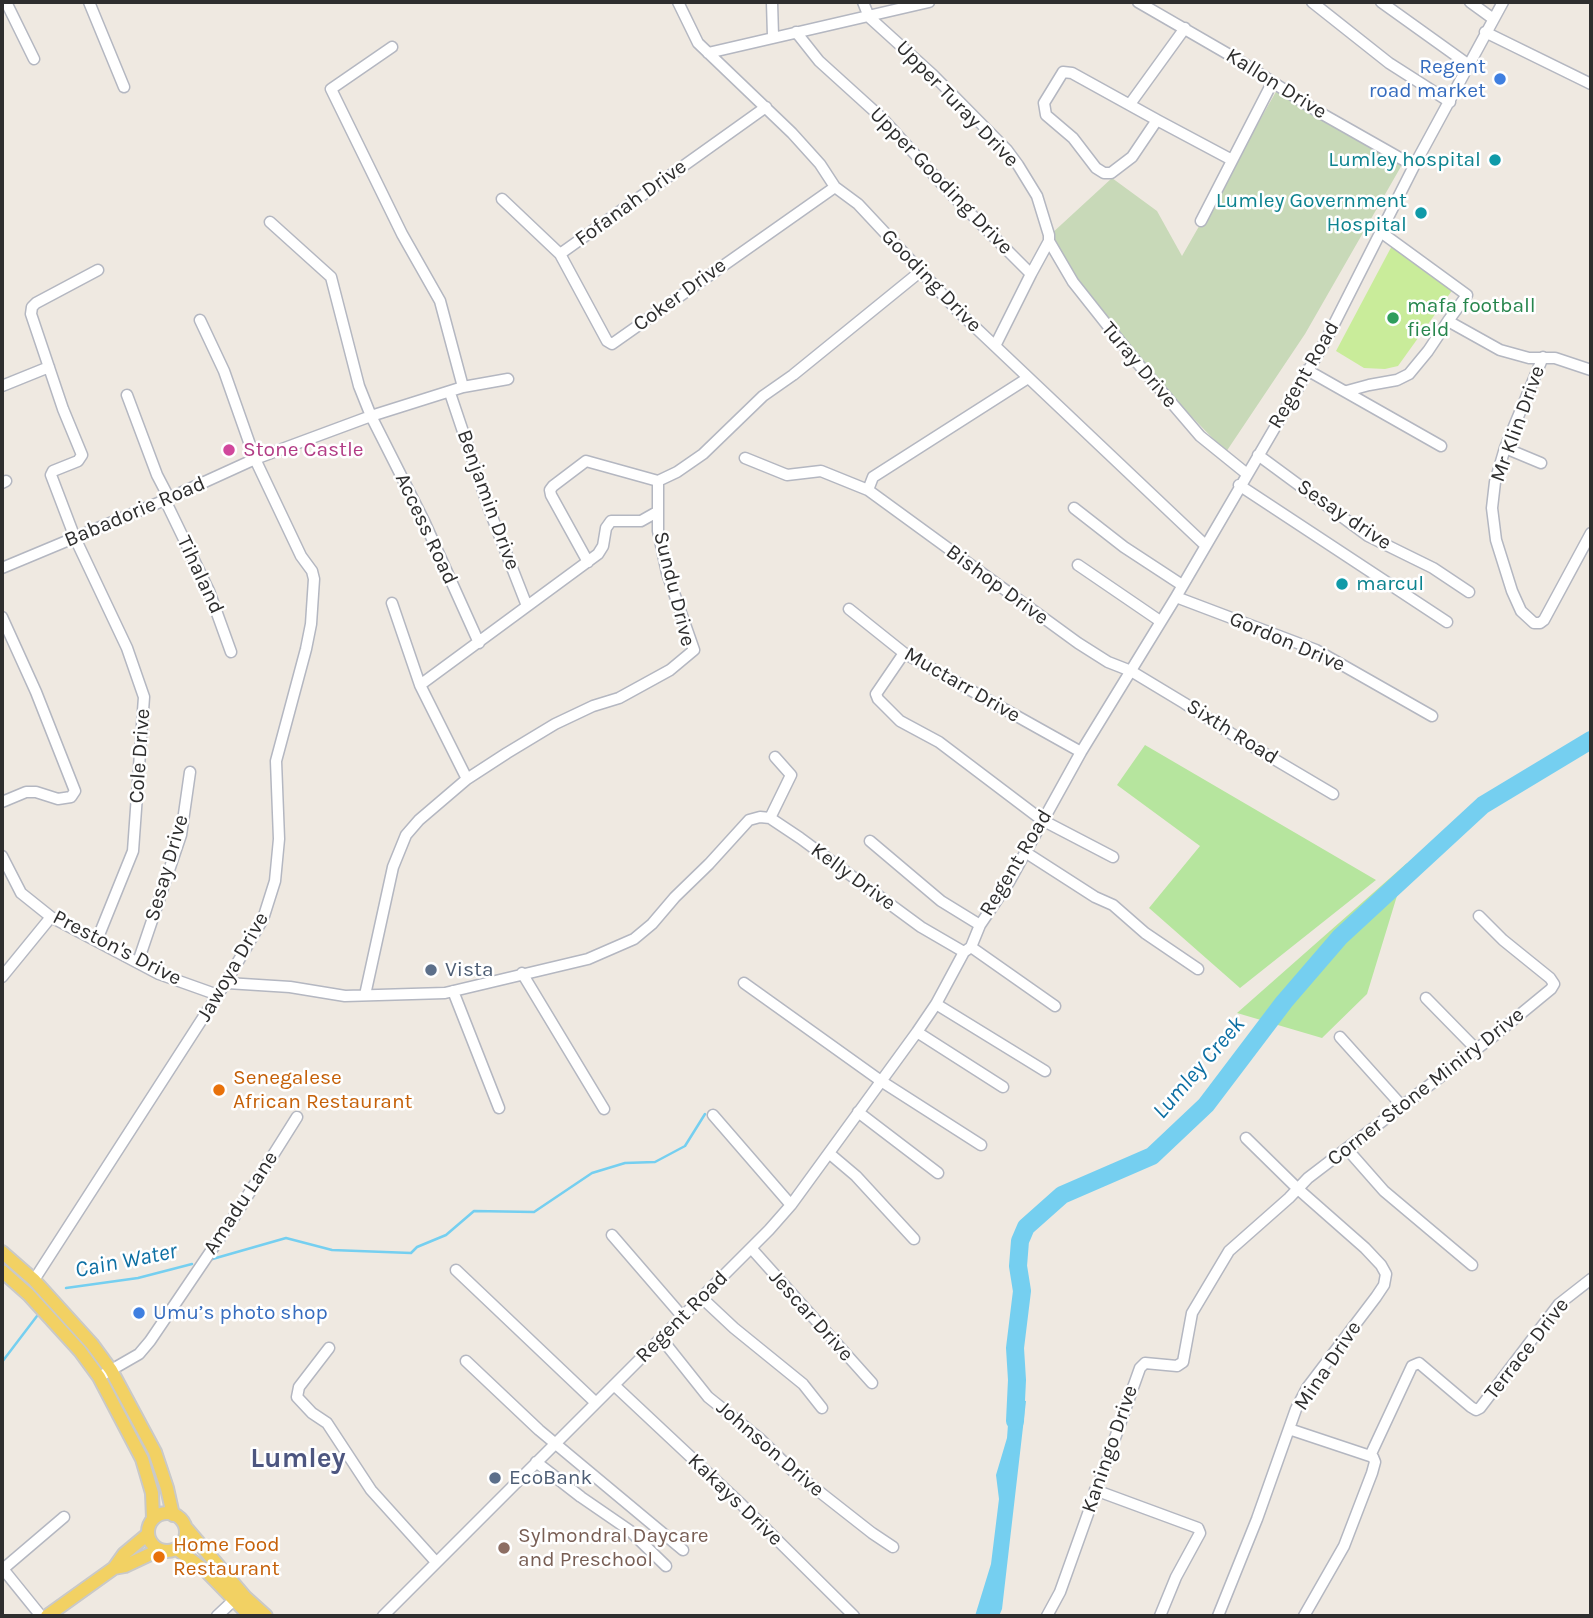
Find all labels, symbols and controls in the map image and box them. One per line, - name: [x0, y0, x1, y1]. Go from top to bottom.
- street label: Upper Turay Drive: [890, 35, 1024, 173]
- street label: Kallon Drive: [1221, 43, 1331, 125]
- place label: Regent road market: [1369, 54, 1486, 104]
- marker: Regent road market: [1492, 71, 1508, 87]
- street label: Upper Gooding Drive: [864, 102, 1018, 260]
- place label: Lumley hospital: [1328, 147, 1481, 173]
- marker: Lumley hospital: [1487, 152, 1503, 168]
- street label: Fofanah Drive: [570, 154, 692, 252]
- place label: Lumley Government Hospital: [1216, 188, 1407, 238]
- marker: Lumley Government Hospital: [1413, 205, 1429, 221]
- street label: Gooding Drive: [875, 224, 987, 338]
- street label: Coker Drive: [629, 253, 731, 337]
- place label: mafa football field: [1407, 293, 1536, 343]
- marker: mafa football field: [1385, 310, 1401, 326]
- street label: Turay Drive: [1096, 317, 1182, 413]
- street label: Regent Road: [1263, 317, 1345, 433]
- street label: Mr Klin Drive: [1485, 362, 1551, 486]
- street label: Benjamin Drive: [451, 426, 525, 574]
- place label: Stone Castle: [243, 437, 364, 463]
- marker: Stone Castle: [221, 442, 237, 458]
- street label: Access Road: [389, 469, 463, 589]
- street label: Babadorie Road: [61, 471, 209, 553]
- street label: Sesay drive: [1292, 474, 1396, 556]
- street label: Sundu Drive: [648, 529, 700, 649]
- street label: Tihaland: [171, 532, 229, 618]
- street label: Bishop Drive: [941, 539, 1053, 631]
- place label: marcul: [1356, 571, 1424, 597]
- marker: marcul: [1334, 576, 1350, 592]
- street label: Gordon Drive: [1225, 606, 1349, 678]
- street label: Muctarr Drive: [899, 642, 1025, 728]
- street label: Sixth Road: [1181, 694, 1283, 770]
- street label: Cole Drive: [124, 708, 156, 804]
- street label: Regent Road: [974, 805, 1058, 921]
- street label: Sesay Drive: [140, 812, 194, 924]
- street label: Kelly Drive: [806, 838, 900, 916]
- street label: Preston's Drive: [48, 905, 186, 991]
- street label: Jawoya Drive: [192, 908, 274, 1026]
- place label: Vista: [445, 957, 494, 983]
- marker: Vista: [423, 962, 439, 978]
- street label: Corner Stone Miniry Drive: [1323, 1002, 1529, 1172]
- water label: Lumley Creek: [1147, 1011, 1251, 1125]
- place label: Senegalese African Restaurant: [233, 1065, 412, 1115]
- marker: Senegalese African Restaurant: [211, 1082, 227, 1098]
- street label: Amadu Lane: [198, 1147, 284, 1259]
- water label: Cain Water: [73, 1238, 179, 1284]
- street label: Jescar Drive: [763, 1265, 859, 1367]
- street label: Regent Road: [631, 1266, 733, 1368]
- street label: Terrace Drive: [1479, 1293, 1575, 1405]
- place label: Umu’s photo shop: [153, 1300, 328, 1326]
- marker: Umu’s photo shop: [131, 1305, 147, 1321]
- street label: Mina Drive: [1289, 1317, 1367, 1415]
- street label: Kaningo Drive: [1076, 1382, 1144, 1516]
- street label: Johnson Drive: [711, 1395, 829, 1503]
- district label: Lumley: [250, 1442, 346, 1476]
- street label: Kakays Drive: [682, 1448, 788, 1552]
- place label: EcoBank: [509, 1465, 592, 1491]
- marker: EcoBank: [487, 1470, 503, 1486]
- place label: Sylmondral Daycare and Preschool: [518, 1523, 709, 1573]
- place label: Home Food Restaurant: [173, 1532, 280, 1582]
- marker: Sylmondral Daycare and Preschool: [496, 1540, 512, 1556]
- marker: Home Food Restaurant: [151, 1549, 167, 1565]

